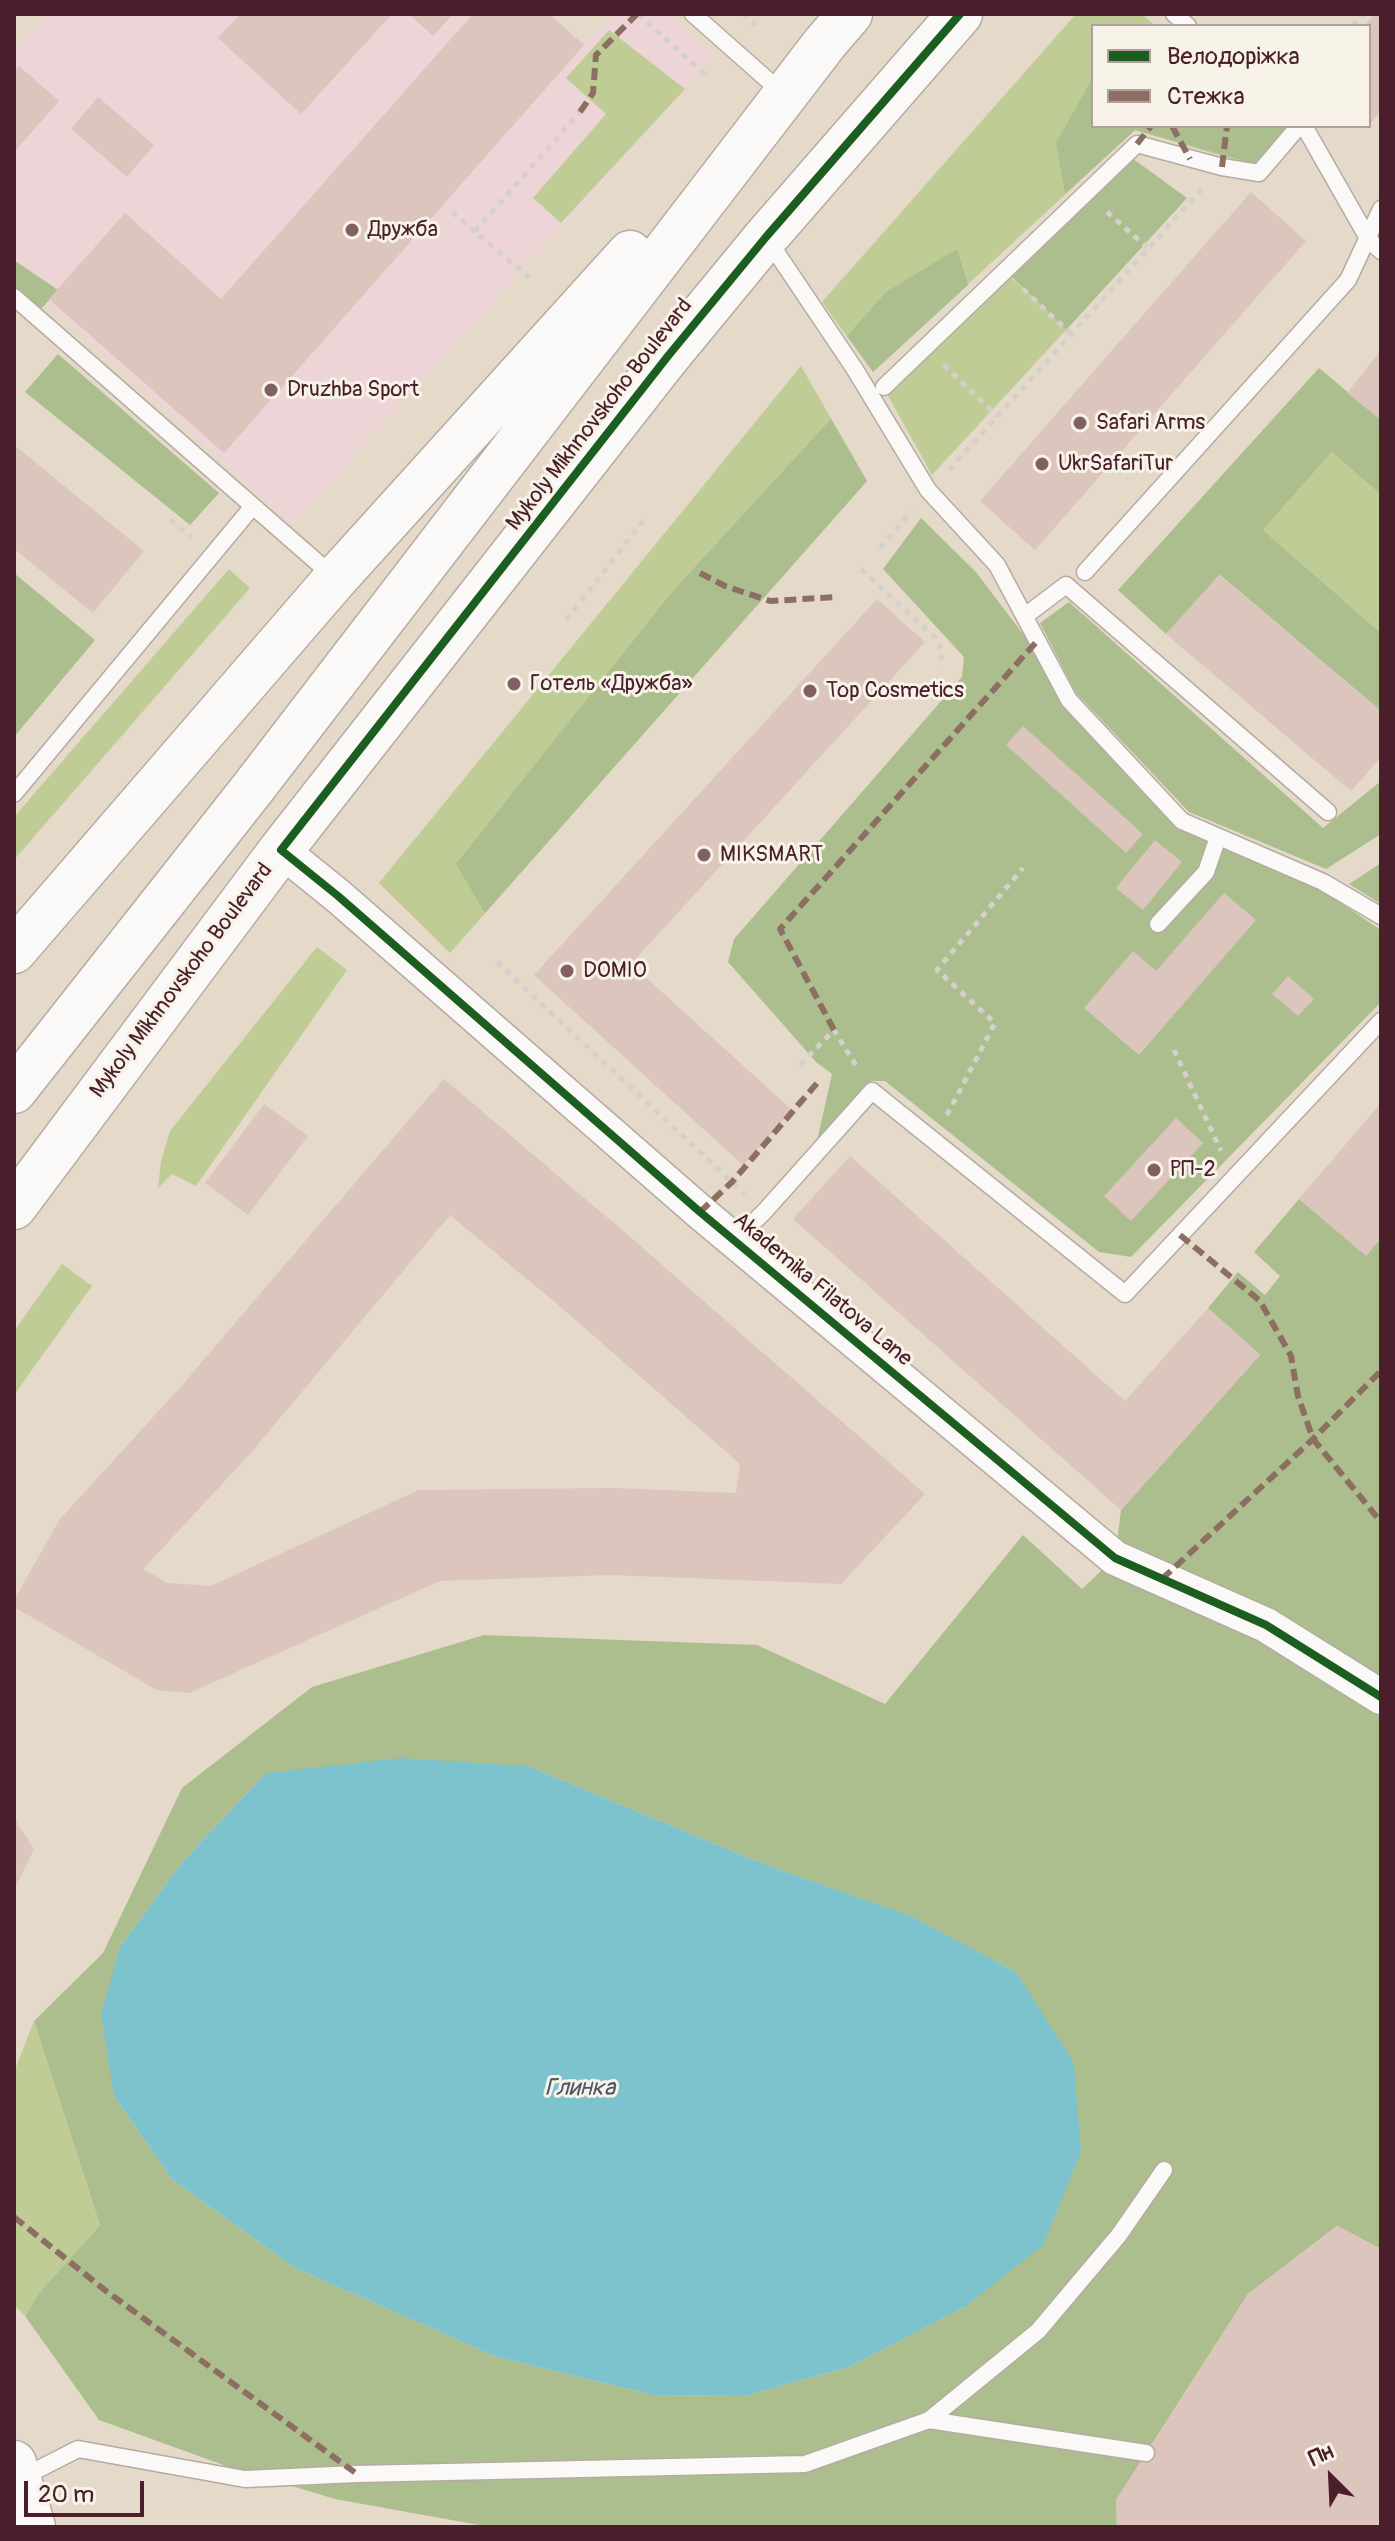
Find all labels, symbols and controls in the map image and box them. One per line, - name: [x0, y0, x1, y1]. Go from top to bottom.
- legend: [1091, 24, 1371, 128]
- text: Велодоріжка: [1167, 42, 1300, 71]
- text: Стежка: [1167, 82, 1245, 111]
- place label: Дружба: [368, 217, 438, 243]
- marker: Дружба: [343, 221, 361, 239]
- street label: Mykoly Mikhnovskoho Boulevard: [501, 294, 699, 536]
- place label: Druzhba Sport: [287, 377, 419, 403]
- marker: Druzhba Sport: [262, 381, 280, 399]
- place label: Safari Arms: [1096, 410, 1205, 436]
- marker: Safari Arms: [1071, 414, 1089, 432]
- place label: UkrSafariTur: [1058, 451, 1173, 477]
- marker: UkrSafariTur: [1033, 455, 1051, 473]
- place label: Готель «Дружба»: [530, 671, 693, 697]
- marker: Готель «Дружба»: [505, 675, 523, 693]
- place label: Top Cosmetics: [826, 678, 964, 704]
- marker: Top Cosmetics: [801, 682, 819, 700]
- place label: MIKSMART: [720, 842, 823, 868]
- marker: MIKSMART: [695, 846, 713, 864]
- street label: Mykoly Mikhnovskoho Boulevard: [85, 858, 279, 1104]
- place label: DOMIO: [583, 958, 647, 984]
- marker: DOMIO: [558, 962, 576, 980]
- place label: РП-2: [1170, 1157, 1216, 1183]
- marker: РП-2: [1145, 1161, 1163, 1179]
- street label: Akademika Filatova Lane: [727, 1207, 917, 1373]
- water label: Глинка: [545, 2075, 615, 2103]
- north arrow: [1291, 2437, 1371, 2517]
- text: Пн: [1304, 2437, 1338, 2473]
- scale bar: [28, 2465, 148, 2515]
- text: 20 m: [38, 2480, 94, 2509]

